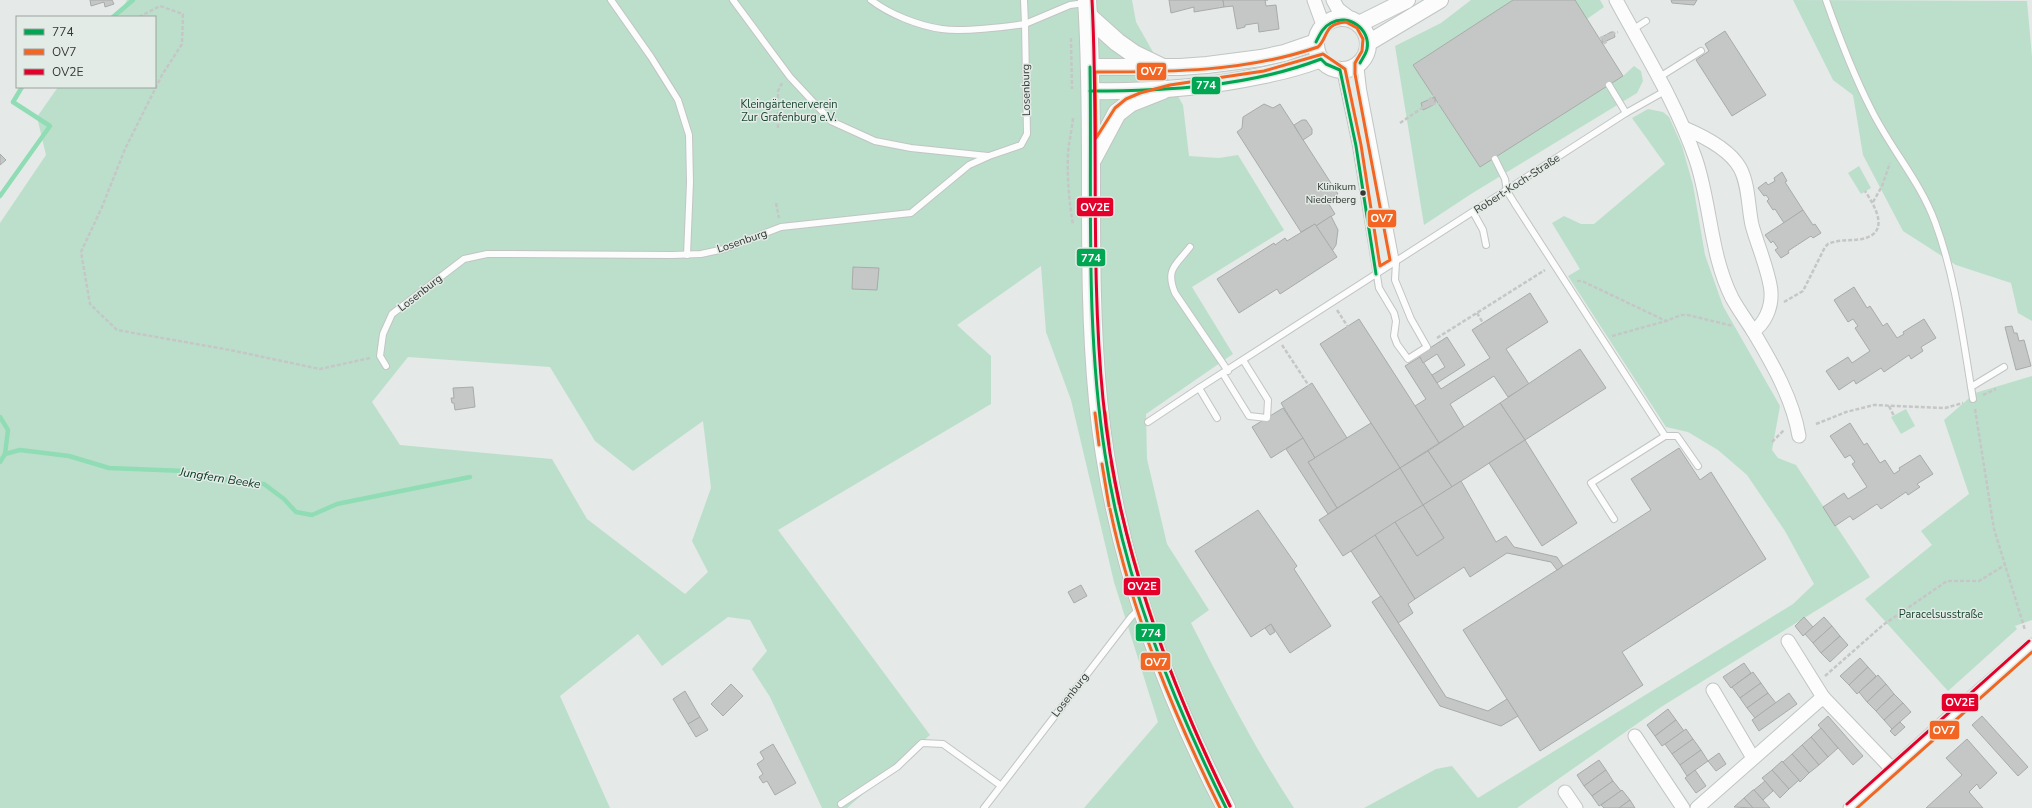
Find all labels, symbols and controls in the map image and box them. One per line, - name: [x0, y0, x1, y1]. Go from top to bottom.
- legend: [16, 16, 156, 88]
- text: 774: [52, 24, 74, 40]
- text: OV7: [52, 44, 76, 60]
- line badge: OV7: [1136, 62, 1167, 81]
- text: OV2E: [52, 64, 83, 80]
- street label: Losenburg: [1018, 64, 1034, 116]
- text: OV7: [1141, 64, 1163, 79]
- line badge: 774: [1191, 76, 1221, 95]
- text: 774: [1196, 78, 1216, 93]
- park label: Kleingärtenerverein Zur Grafenburg e.V.: [740, 97, 838, 125]
- street label: Robert-Koch-Straße: [1471, 150, 1563, 217]
- place label: Klinikum Niederberg: [1306, 180, 1356, 207]
- marker: Klinikum Niederberg: [1358, 188, 1368, 198]
- line badge: OV2E: [1076, 197, 1114, 217]
- text: OV2E: [1080, 200, 1110, 215]
- line badge: OV7: [1367, 209, 1397, 228]
- text: OV7: [1371, 211, 1393, 226]
- street label: Losenburg: [715, 225, 769, 257]
- line badge: 774: [1076, 248, 1106, 267]
- text: 774: [1081, 251, 1101, 266]
- street label: Losenburg: [395, 271, 445, 315]
- water label: Jungfern Beeke: [177, 464, 262, 492]
- line badge: OV2E: [1123, 577, 1161, 596]
- text: OV2E: [1127, 579, 1157, 594]
- park label: Paracelsusstraße: [1899, 607, 1983, 622]
- line badge: 774: [1135, 623, 1166, 642]
- text: 774: [1141, 626, 1161, 641]
- line badge: OV7: [1140, 652, 1171, 671]
- text: OV7: [1145, 655, 1167, 670]
- street label: Losenburg: [1048, 670, 1092, 720]
- line badge: OV2E: [1941, 693, 1979, 712]
- text: OV2E: [1945, 695, 1975, 710]
- line badge: OV7: [1929, 720, 1960, 740]
- text: OV7: [1933, 723, 1955, 738]

